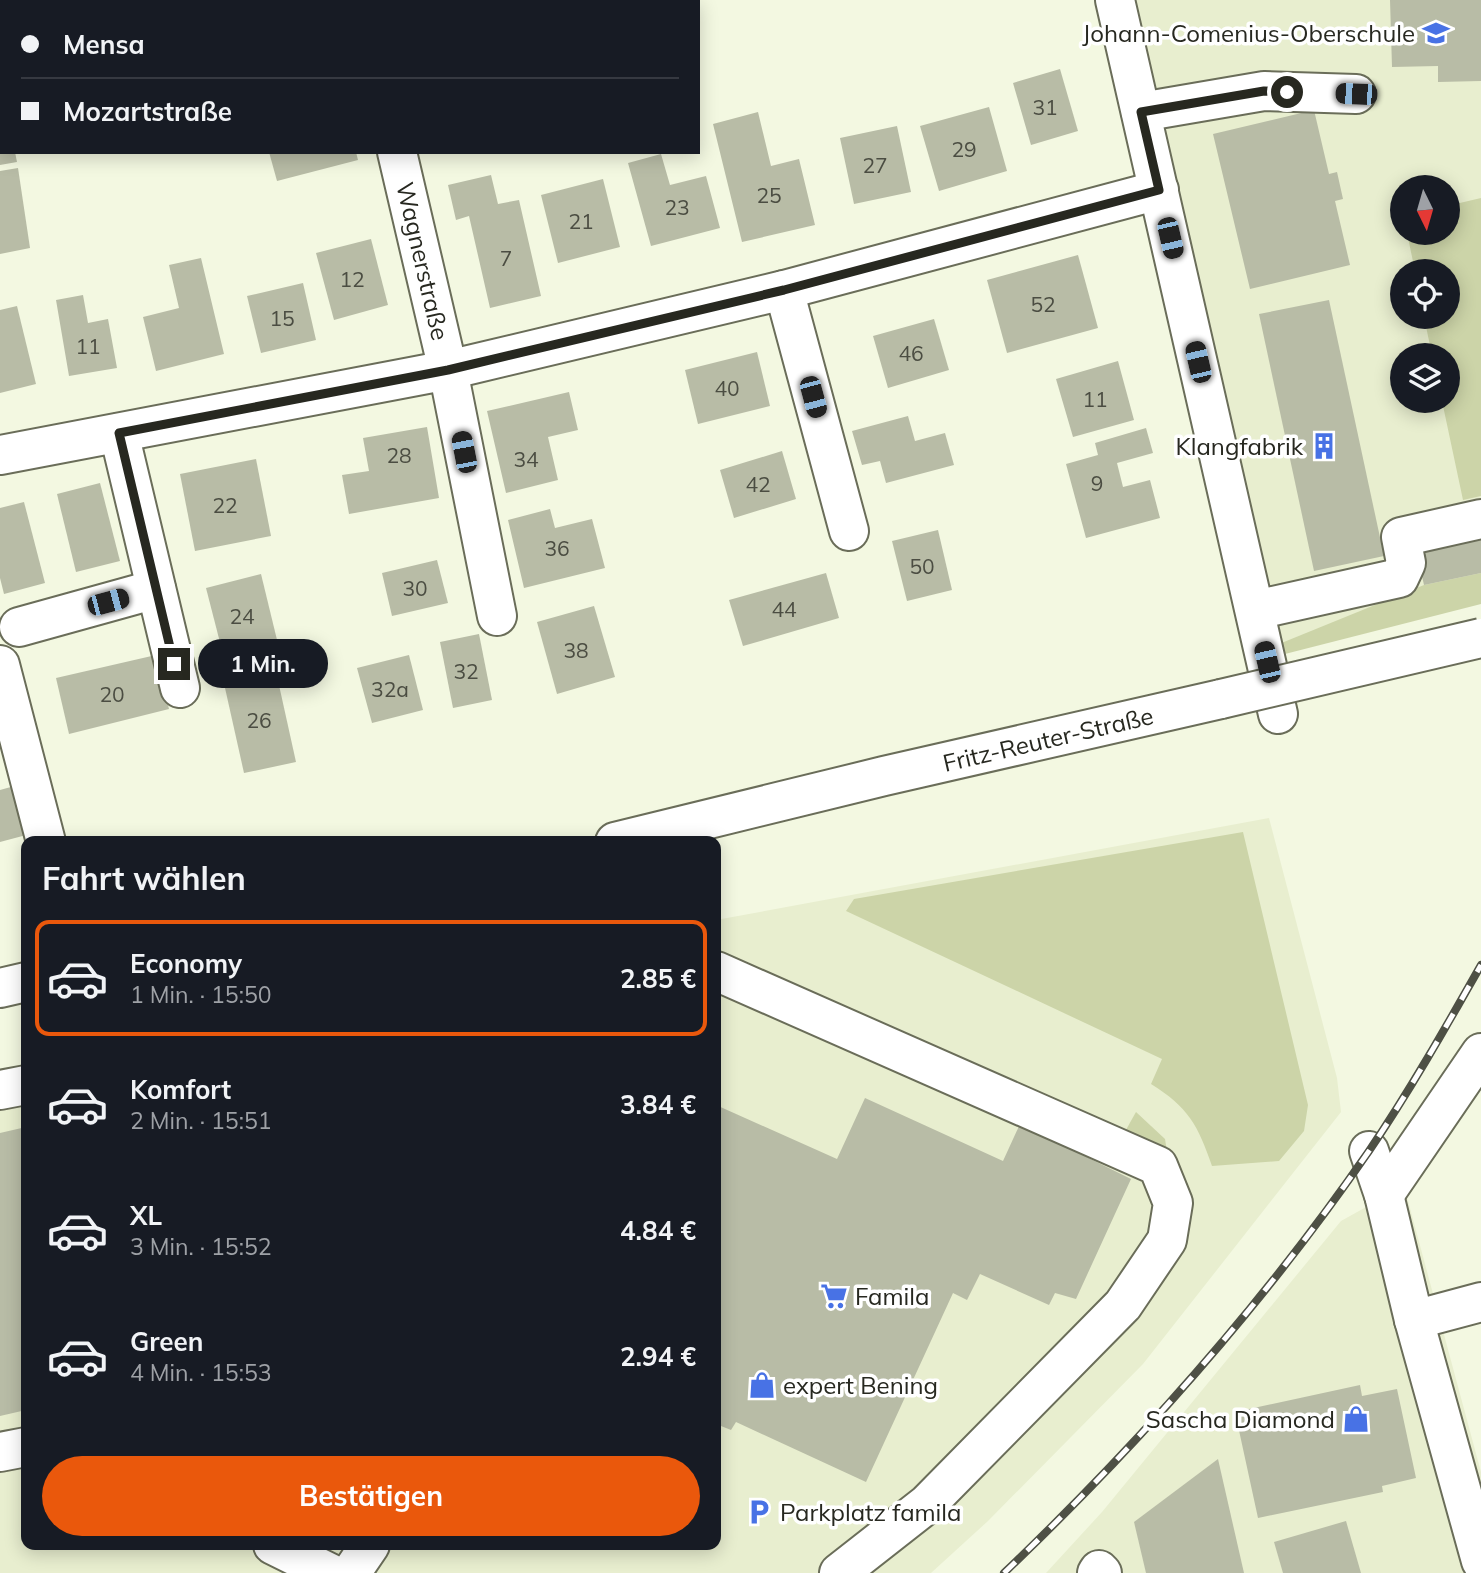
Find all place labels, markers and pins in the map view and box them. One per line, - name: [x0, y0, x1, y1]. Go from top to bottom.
- place label: Johann-Comenius-Oberschule: [1082, 18, 1415, 48]
- school or university icon: Johann-Comenius-Oberschule: [1421, 18, 1451, 48]
- place label: Klangfabrik: [1176, 431, 1304, 461]
- building icon: Klangfabrik: [1309, 431, 1339, 461]
- supermarket icon: Famila: [819, 1281, 849, 1311]
- place label: Famila: [855, 1281, 929, 1311]
- shop icon: expert Bening: [747, 1370, 777, 1400]
- place label: expert Bening: [783, 1370, 938, 1400]
- place label: Sascha Diamond: [1146, 1404, 1335, 1434]
- shop icon: Sascha Diamond: [1341, 1404, 1371, 1434]
- parking icon: Parkplatz famila: [744, 1497, 774, 1527]
- place label: Parkplatz famila: [780, 1497, 961, 1527]

